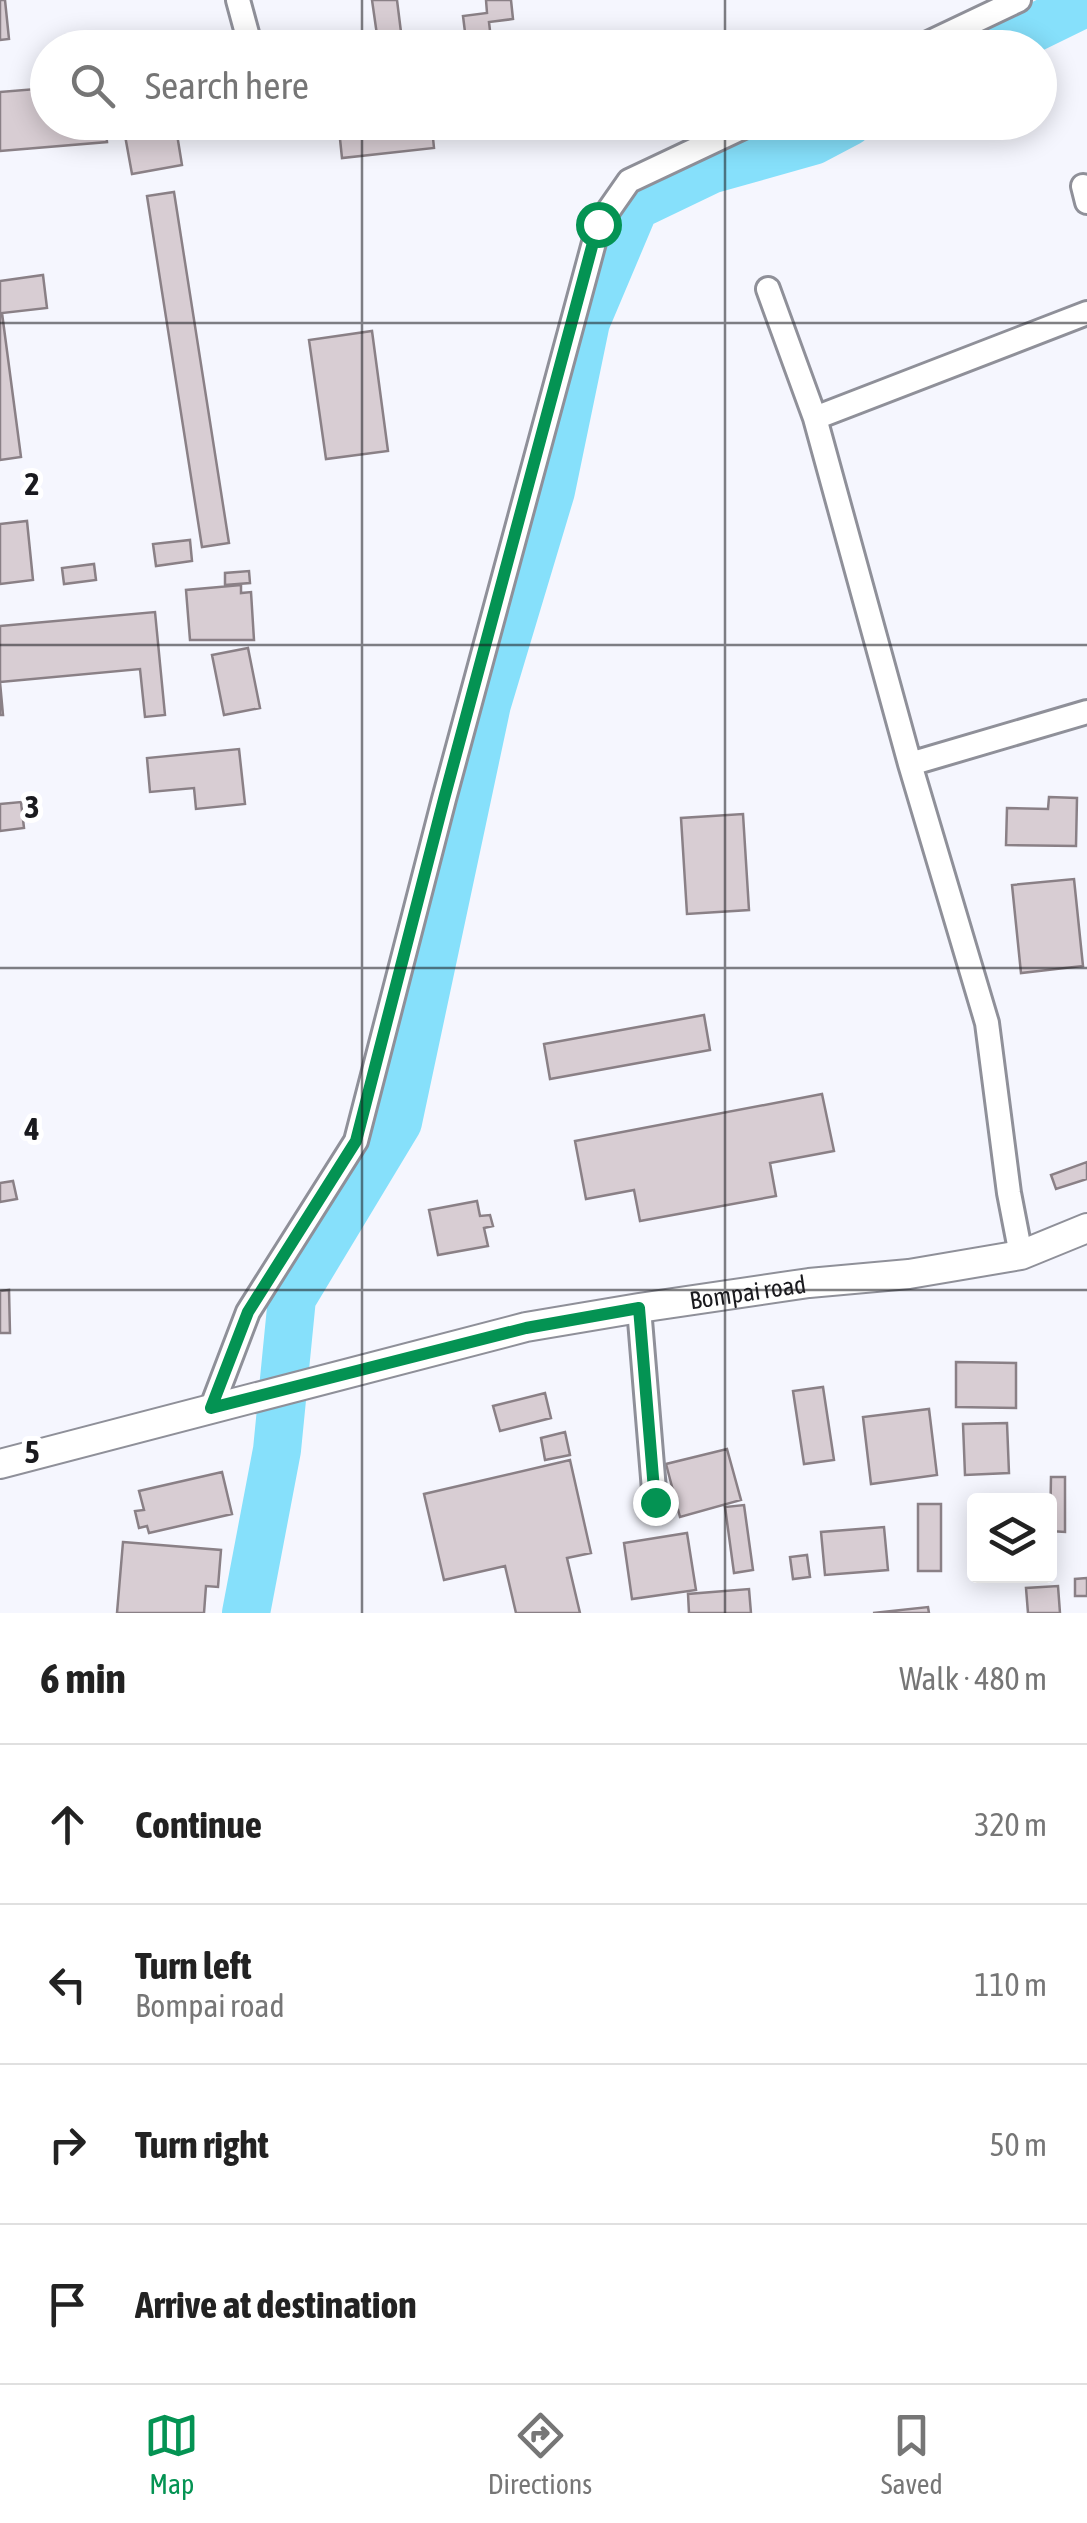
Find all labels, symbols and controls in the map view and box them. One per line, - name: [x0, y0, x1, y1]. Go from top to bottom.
- search box: [30, 30, 1057, 140]
- icon: search: [65, 58, 120, 113]
- text: Search here: [145, 64, 309, 107]
- route start: [576, 202, 622, 248]
- text: 2: [24, 465, 40, 502]
- text: 3: [24, 788, 40, 825]
- text: 4: [23, 1110, 40, 1147]
- street label: Bompai road: [688, 1270, 808, 1314]
- text: 5: [24, 1433, 40, 1470]
- route end: [633, 1480, 679, 1526]
- map controls: [967, 1493, 1057, 1583]
- button: layers: [967, 1493, 1057, 1583]
- text: 6 min: [40, 1654, 126, 1702]
- text: Walk · 480 m: [899, 1660, 1047, 1697]
- icon: ahead: [40, 1797, 95, 1852]
- text: Continue: [135, 1803, 262, 1846]
- text: 320 m: [974, 1806, 1047, 1843]
- text: Turn left: [135, 1944, 251, 1987]
- icon: left: [40, 1957, 95, 2012]
- text: 110 m: [974, 1966, 1047, 2003]
- text: Bompai road: [135, 1987, 285, 2024]
- icon: right: [40, 2117, 95, 2172]
- text: Turn right: [135, 2123, 269, 2166]
- text: 50 m: [989, 2126, 1047, 2163]
- icon: arrive: [40, 2277, 95, 2332]
- text: Arrive at destination: [135, 2283, 417, 2326]
- tab: Map: [144, 2408, 199, 2500]
- tab: Directions: [488, 2408, 592, 2500]
- tab: Saved: [881, 2408, 943, 2500]

